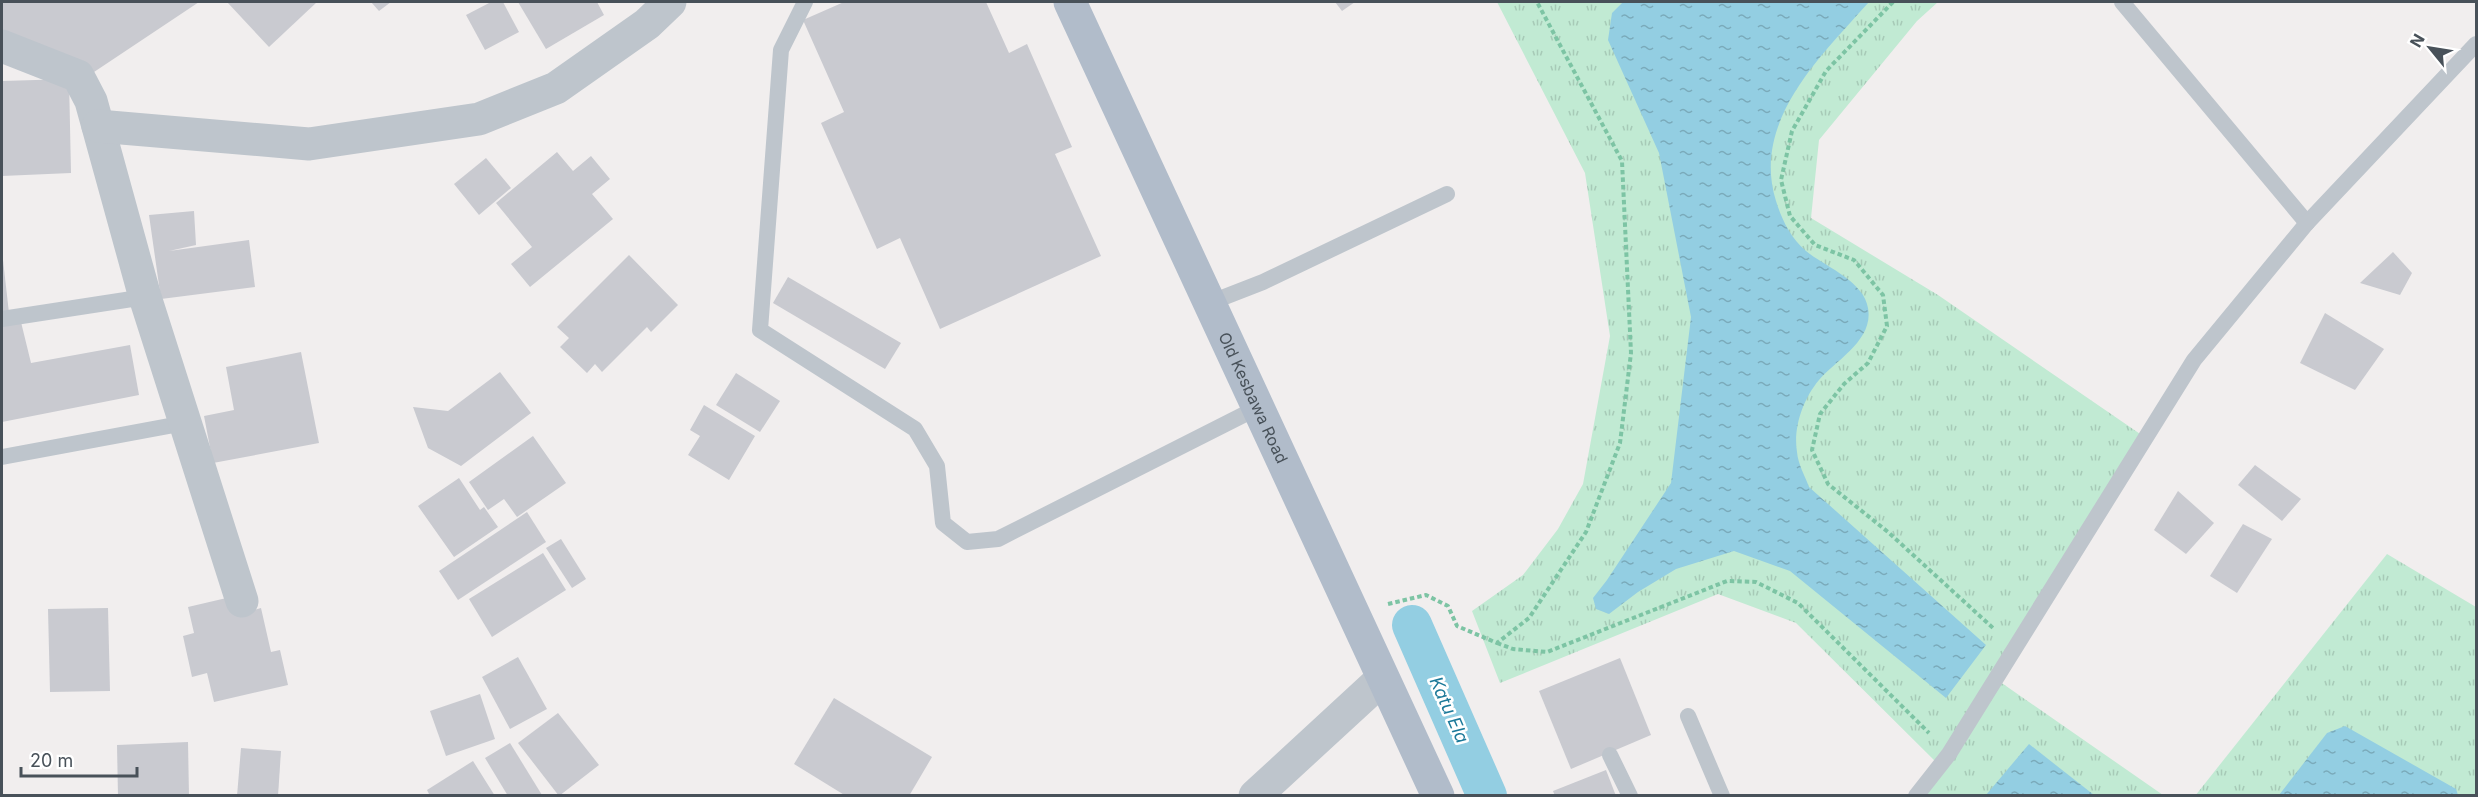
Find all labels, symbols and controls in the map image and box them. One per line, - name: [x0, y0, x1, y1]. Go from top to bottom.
- north arrow: [2400, 18, 2460, 78]
- text: N: [2405, 30, 2429, 51]
- street label: Old Kesbawa Road: [1214, 329, 1292, 466]
- water label: Katu Ela: [1426, 673, 1473, 746]
- scale bar: [21, 740, 136, 778]
- text: 20 m: [30, 750, 73, 771]

